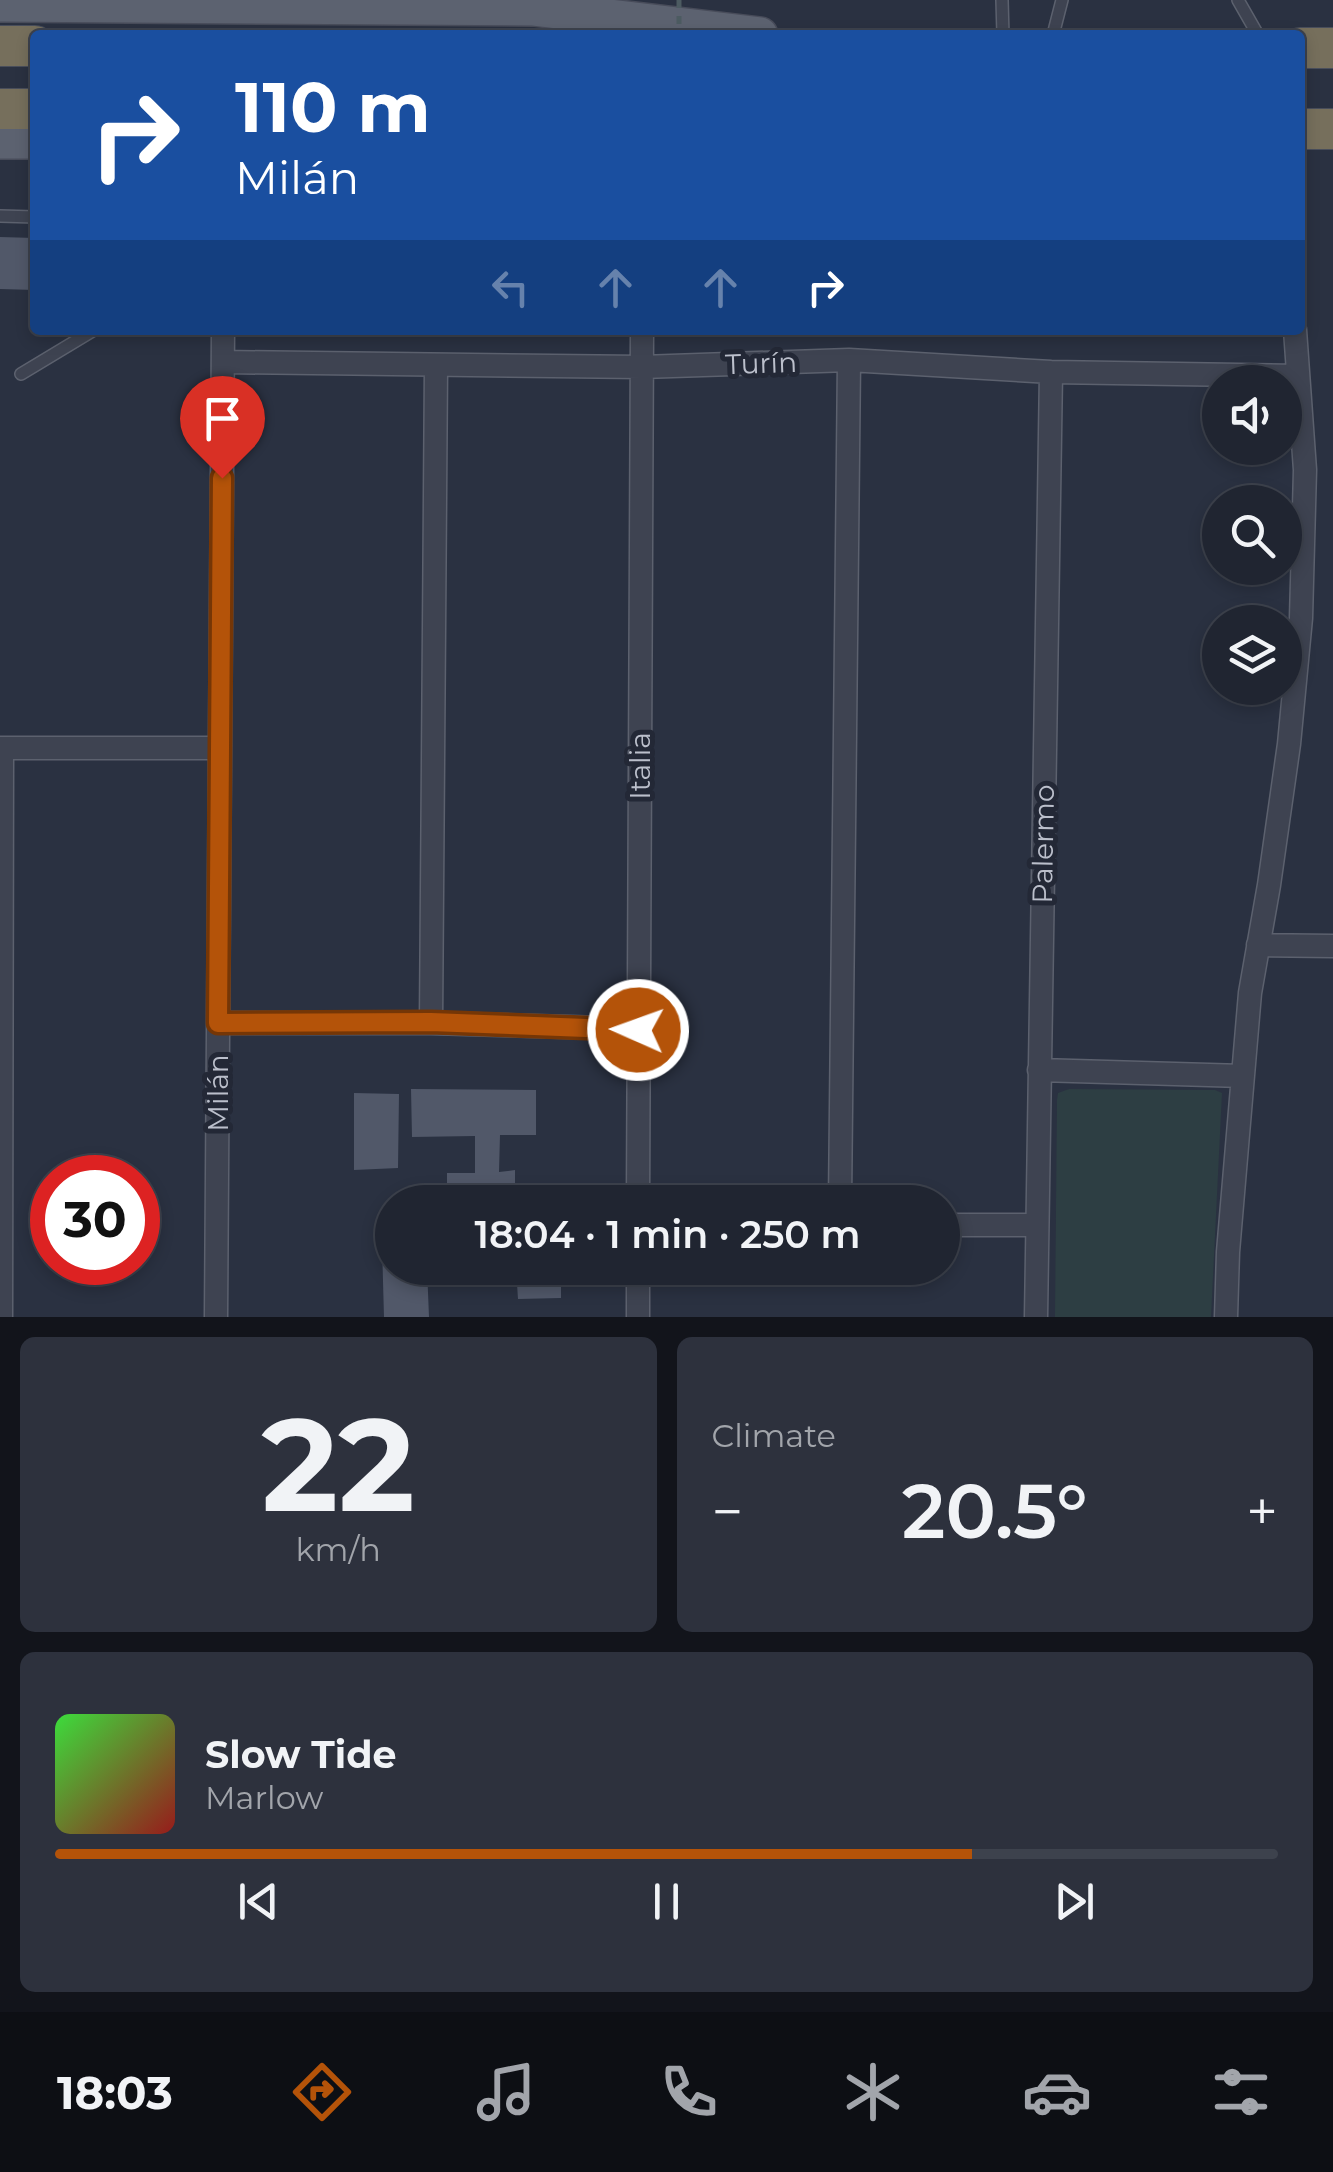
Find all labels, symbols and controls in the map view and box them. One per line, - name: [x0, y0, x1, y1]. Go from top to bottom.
- text: 110 m: [235, 64, 431, 150]
- icon: right: [70, 70, 200, 200]
- text: Milán: [235, 150, 359, 205]
- icon: left: [483, 260, 538, 315]
- icon: ahead: [588, 260, 643, 315]
- icon: ahead: [693, 260, 748, 315]
- icon: right: [798, 260, 853, 315]
- street label: Turín: [724, 345, 798, 381]
- map controls: [1202, 365, 1302, 705]
- button: sound: [1202, 365, 1302, 465]
- pin: [180, 376, 265, 479]
- icon: arrive: [195, 391, 250, 446]
- button: search: [1202, 485, 1302, 585]
- button: layers: [1202, 605, 1302, 705]
- street label: Italia: [623, 732, 657, 800]
- street label: Palermo: [1025, 784, 1061, 904]
- position arrow: [586, 978, 690, 1082]
- street label: Milán: [201, 1054, 235, 1132]
- speed limit sign: 30: [30, 1155, 160, 1285]
- text: 18:04 · 1 min · 250 m: [475, 1211, 860, 1258]
- text: 22: [262, 1385, 415, 1544]
- text: Climate: [712, 1416, 836, 1455]
- text: 20.5°: [902, 1465, 1088, 1557]
- text: −: [712, 1478, 743, 1545]
- text: +: [1246, 1478, 1278, 1545]
- text: km/h: [296, 1530, 381, 1569]
- text: Slow Tide: [205, 1731, 397, 1778]
- text: Marlow: [205, 1778, 323, 1817]
- icon: previous: [231, 1874, 286, 1929]
- icon: pause: [639, 1874, 694, 1929]
- icon: next: [1047, 1874, 1102, 1929]
- icon: directions: [287, 2057, 357, 2127]
- icon: music: [471, 2057, 541, 2127]
- icon: phone: [654, 2057, 724, 2127]
- icon: climate: [838, 2057, 908, 2127]
- icon: car: [1022, 2057, 1092, 2127]
- icon: filters: [1206, 2057, 1276, 2127]
- text: 18:03: [57, 2065, 173, 2120]

